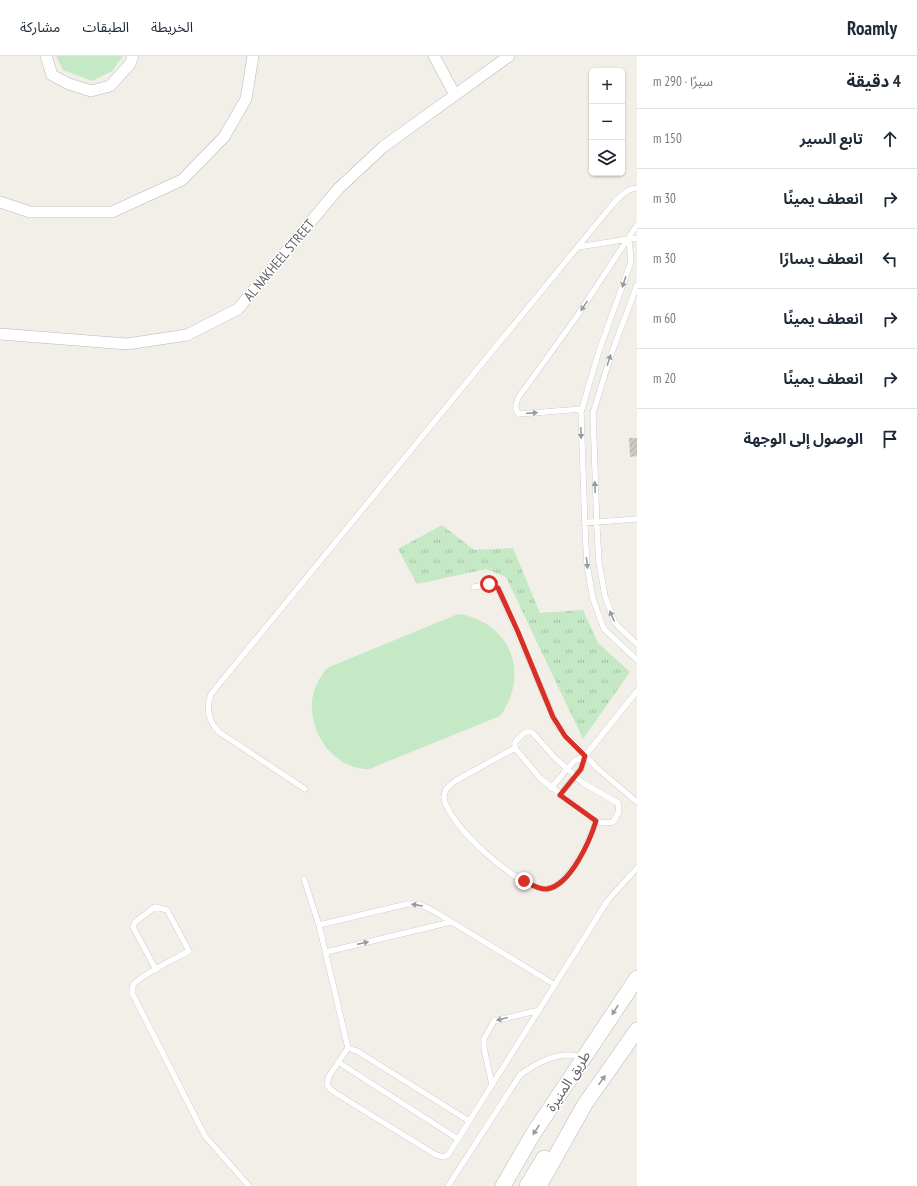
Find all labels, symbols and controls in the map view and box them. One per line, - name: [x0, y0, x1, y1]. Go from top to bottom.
- text: Roamly: [847, 16, 897, 40]
- text: مشاركة: [20, 18, 60, 36]
- text: الطبقات: [82, 18, 129, 36]
- text: الخريطة: [151, 18, 193, 36]
- map controls: [589, 68, 625, 176]
- button: +: [589, 68, 625, 104]
- text: 4 دقيقة: [847, 70, 901, 92]
- text: سيرًا · 290 m: [653, 73, 713, 90]
- button: −: [589, 104, 625, 140]
- icon: ahead: [879, 128, 901, 150]
- text: تابع السير: [800, 129, 863, 148]
- text: 150 m: [653, 130, 682, 147]
- button: layers: [589, 140, 625, 176]
- icon: right: [879, 188, 901, 210]
- text: انعطف يمينًا: [783, 189, 863, 208]
- text: 30 m: [653, 190, 676, 207]
- street label: AL NAKHEEL STREET: [240, 215, 319, 304]
- icon: left: [879, 248, 901, 270]
- text: انعطف يسارًا: [779, 249, 863, 268]
- text: 30 m: [653, 250, 676, 267]
- one-way arrow: [620, 277, 626, 289]
- one-way arrow: [580, 301, 588, 311]
- icon: right: [879, 308, 901, 330]
- text: انعطف يمينًا: [783, 309, 863, 328]
- text: 60 m: [653, 310, 676, 327]
- one-way arrow: [607, 354, 613, 366]
- icon: right: [879, 368, 901, 390]
- text: انعطف يمينًا: [783, 369, 863, 388]
- text: 20 m: [653, 370, 676, 387]
- one-way arrow: [526, 409, 538, 416]
- one-way arrow: [578, 427, 585, 439]
- icon: arrive: [879, 428, 901, 450]
- text: الوصول إلى الوجهة: [744, 429, 863, 448]
- one-way arrow: [592, 480, 598, 493]
- one-way arrow: [584, 557, 591, 569]
- route start: [480, 575, 498, 593]
- one-way arrow: [608, 609, 614, 621]
- route end: [515, 872, 533, 890]
- one-way arrow: [411, 902, 423, 908]
- one-way arrow: [358, 940, 370, 946]
- one-way arrow: [611, 1004, 618, 1015]
- one-way arrow: [495, 1016, 507, 1022]
- street label: طريق المنيرة: [542, 1047, 595, 1115]
- one-way arrow: [598, 1075, 606, 1085]
- one-way arrow: [532, 1125, 540, 1135]

